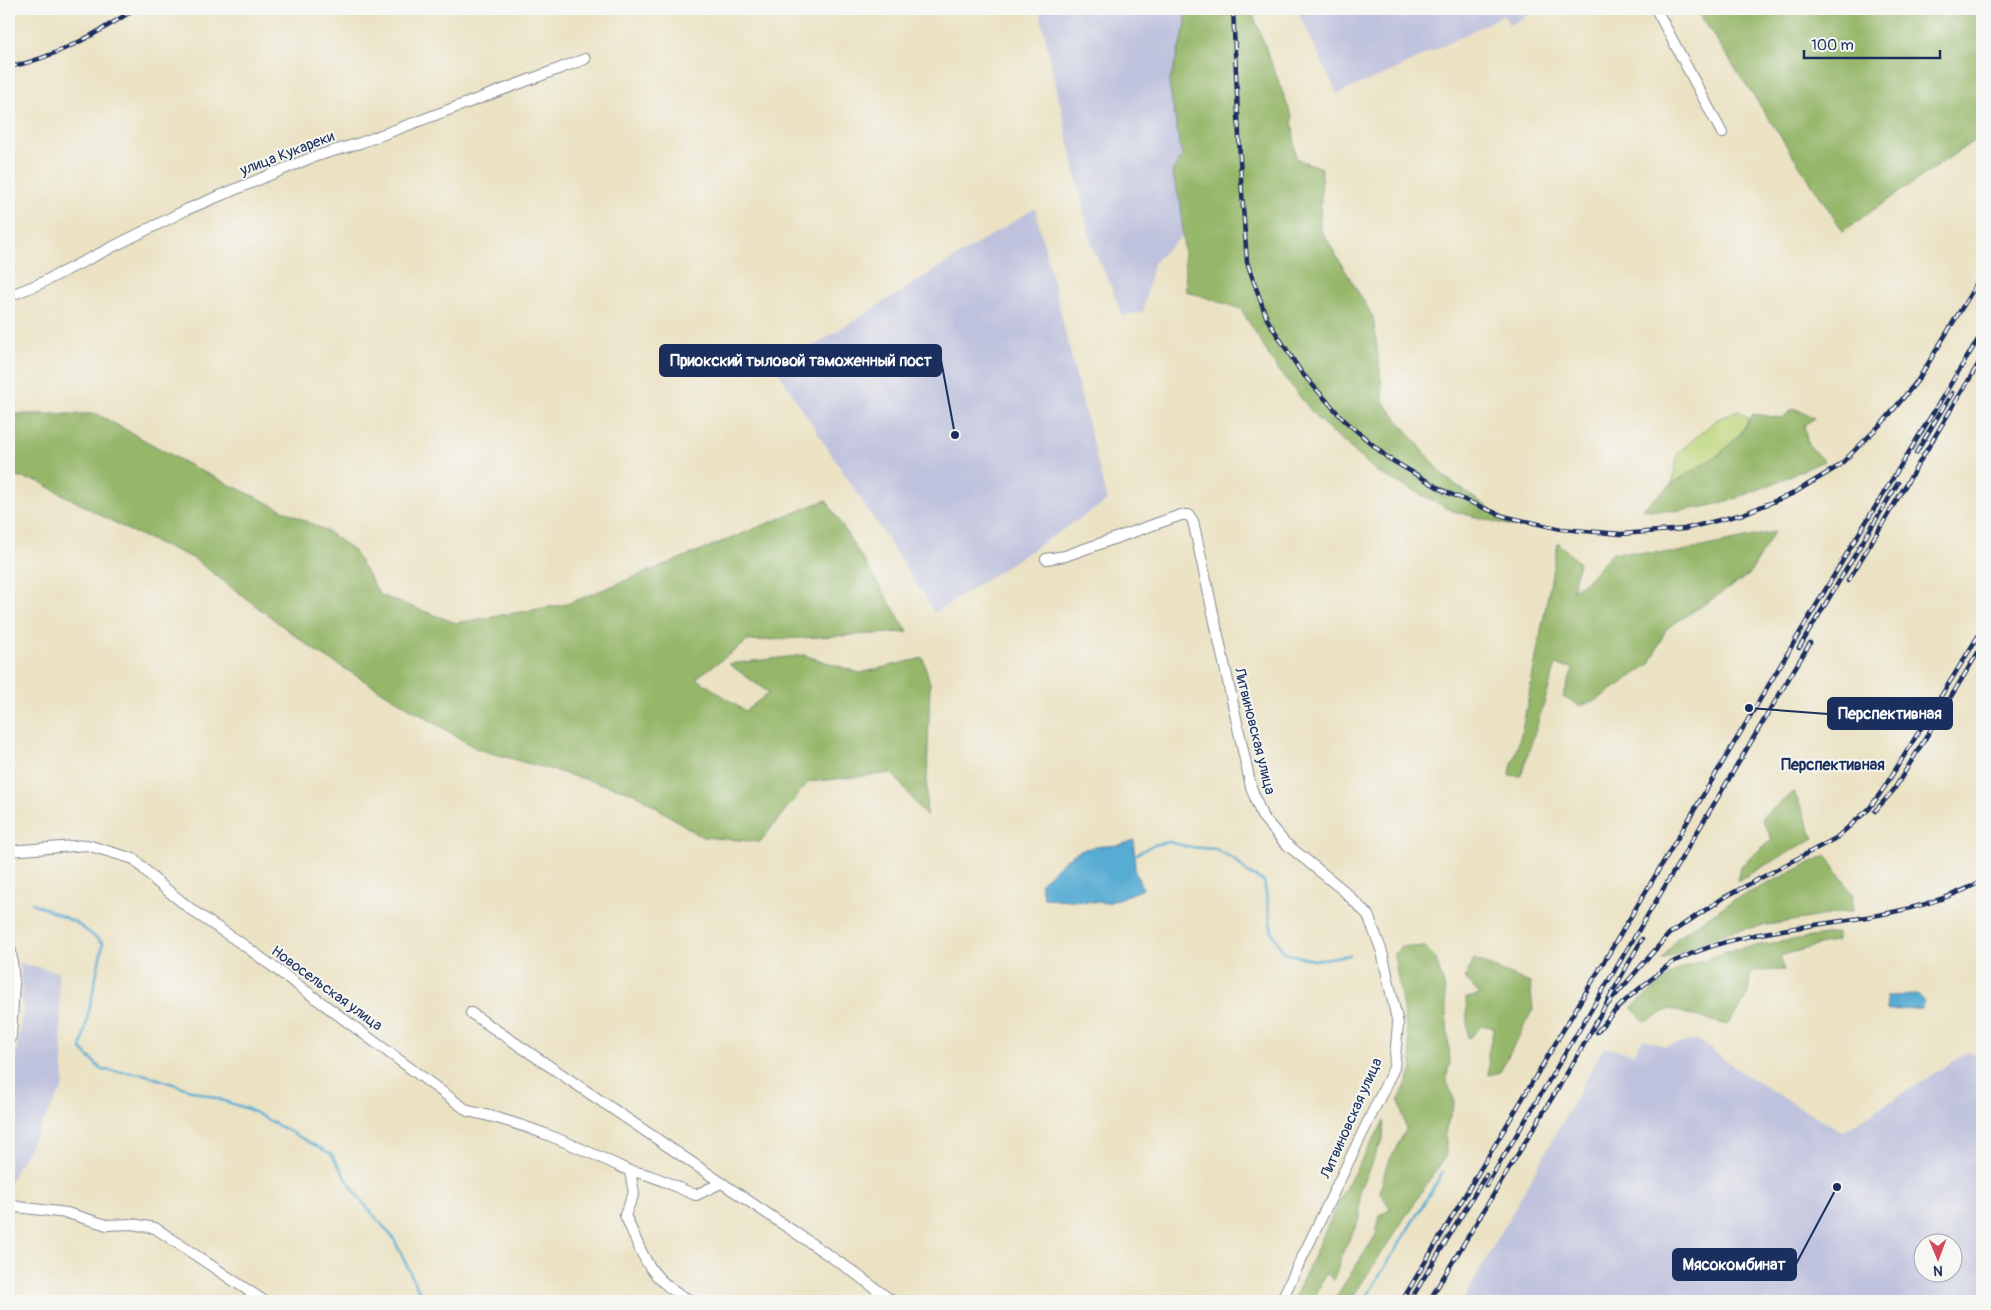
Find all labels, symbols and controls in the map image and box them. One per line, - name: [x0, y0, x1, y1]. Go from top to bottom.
- scale bar: [1804, 28, 1940, 60]
- text: 100 m: [1811, 36, 1854, 55]
- street label: улица Кукареки: [237, 127, 337, 180]
- callout: Приокский тыловой таможенный пост: [660, 345, 941, 376]
- text: Приокский тыловой таможенный пост: [670, 351, 933, 371]
- street label: Литвиновская улица: [1229, 665, 1279, 797]
- callout: Перспективная: [1828, 698, 1952, 729]
- text: Перспективная: [1838, 704, 1942, 724]
- district label: Перспективная: [1781, 755, 1885, 775]
- street label: Новосельская улица: [267, 942, 386, 1035]
- street label: Литвиновская улица: [1316, 1055, 1387, 1182]
- north arrow: [1914, 1232, 1964, 1282]
- callout: Мясокомбинат: [1673, 1249, 1796, 1280]
- text: Мясокомбинат: [1683, 1255, 1786, 1275]
- text: N: [1933, 1262, 1943, 1279]

